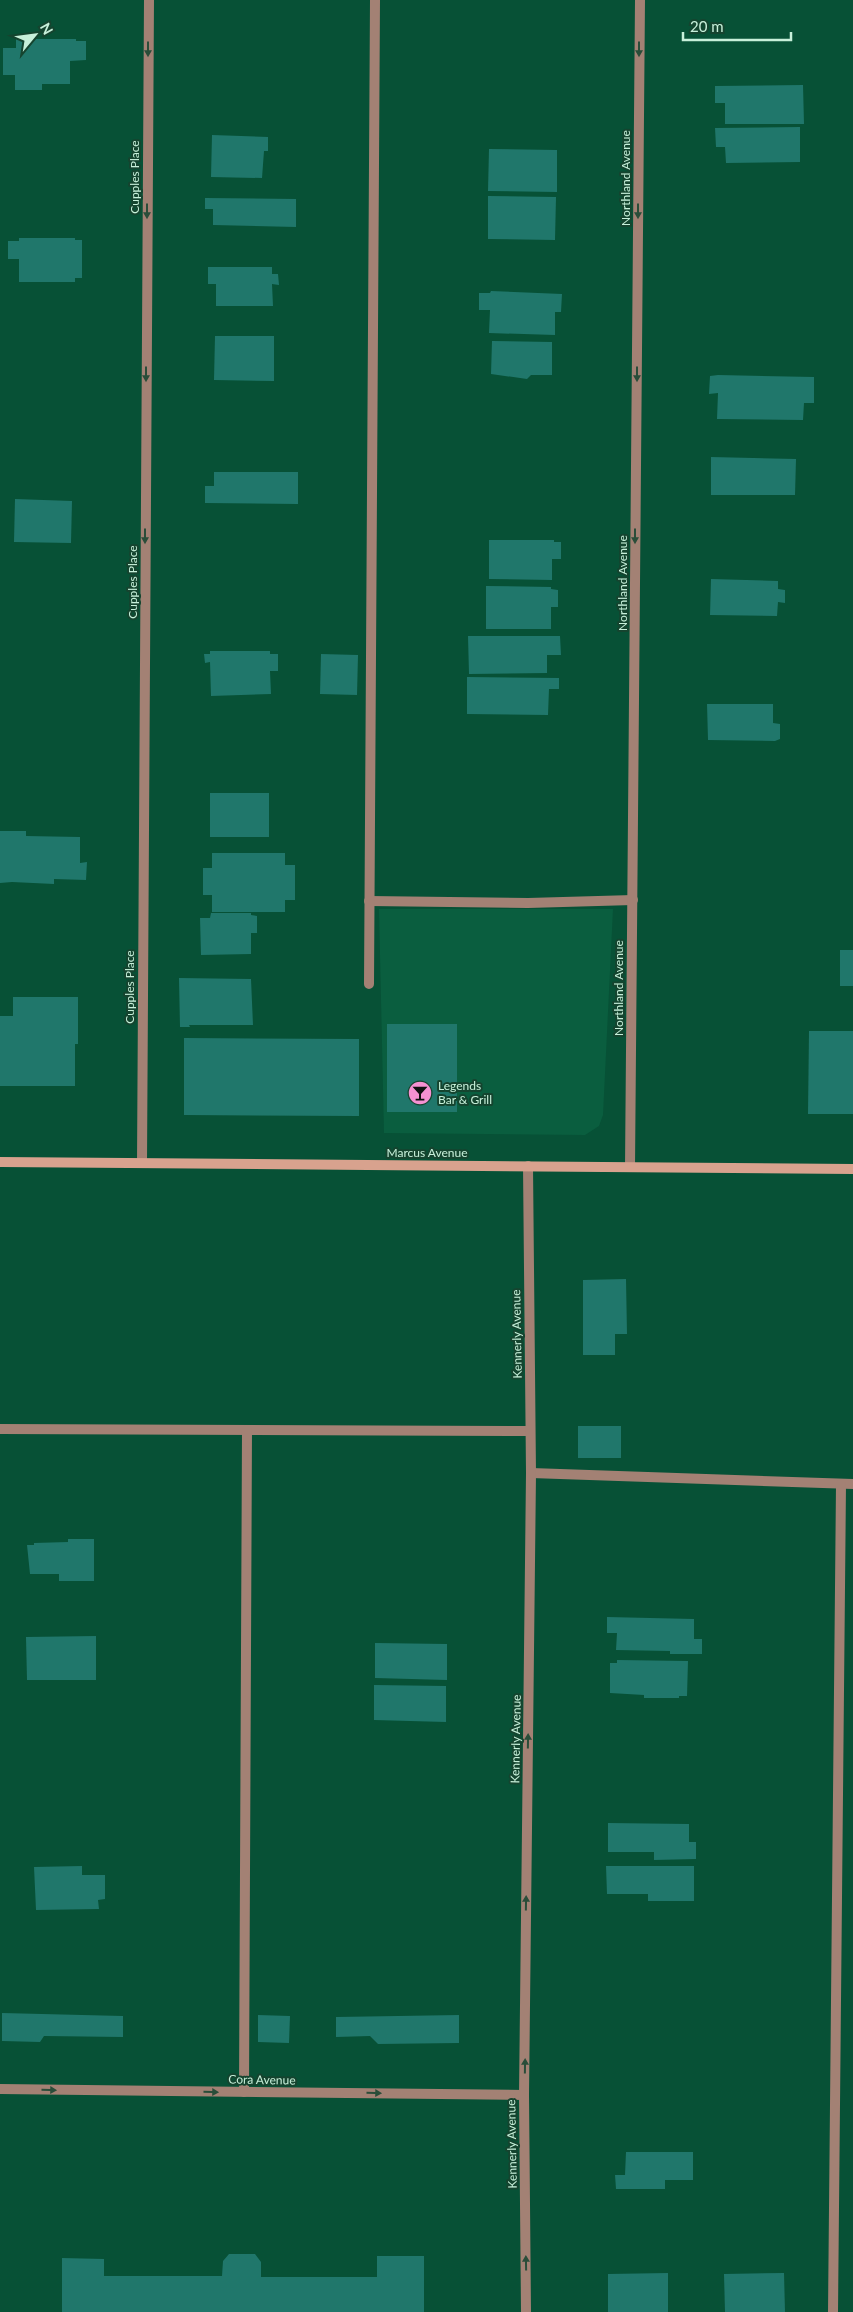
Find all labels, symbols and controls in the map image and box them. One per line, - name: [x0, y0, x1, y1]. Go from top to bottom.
- north arrow: [10, 10, 60, 60]
- scale bar: [683, 10, 790, 42]
- text: 20 m: [690, 17, 724, 35]
- text: N: [37, 20, 57, 37]
- one-way arrow: [144, 41, 152, 57]
- one-way arrow: [635, 41, 643, 57]
- street label: Northland Avenue: [618, 130, 633, 226]
- street label: Cupples Place: [127, 140, 142, 214]
- one-way arrow: [143, 203, 151, 219]
- one-way arrow: [634, 203, 642, 219]
- one-way arrow: [142, 366, 150, 382]
- one-way arrow: [633, 366, 641, 382]
- one-way arrow: [141, 528, 149, 544]
- one-way arrow: [631, 528, 639, 544]
- street label: Northland Avenue: [615, 535, 630, 631]
- street label: Cupples Place: [125, 545, 140, 619]
- street label: Northland Avenue: [611, 940, 626, 1036]
- street label: Cupples Place: [122, 950, 137, 1024]
- place label: Legends Bar & Grill: [438, 1078, 492, 1107]
- bar icon: Legends Bar & Grill: [407, 1080, 433, 1106]
- street label: Marcus Avenue: [386, 1145, 468, 1160]
- street label: Kennerly Avenue: [508, 1289, 525, 1379]
- street label: Kennerly Avenue: [507, 1694, 524, 1784]
- one-way arrow: [524, 1733, 532, 1749]
- one-way arrow: [522, 1895, 530, 1911]
- one-way arrow: [521, 2058, 529, 2074]
- street label: Cora Avenue: [228, 2071, 296, 2088]
- one-way arrow: [41, 2086, 57, 2094]
- one-way arrow: [203, 2088, 219, 2096]
- one-way arrow: [366, 2090, 382, 2098]
- street label: Kennerly Avenue: [503, 2099, 520, 2189]
- one-way arrow: [522, 2255, 530, 2271]

